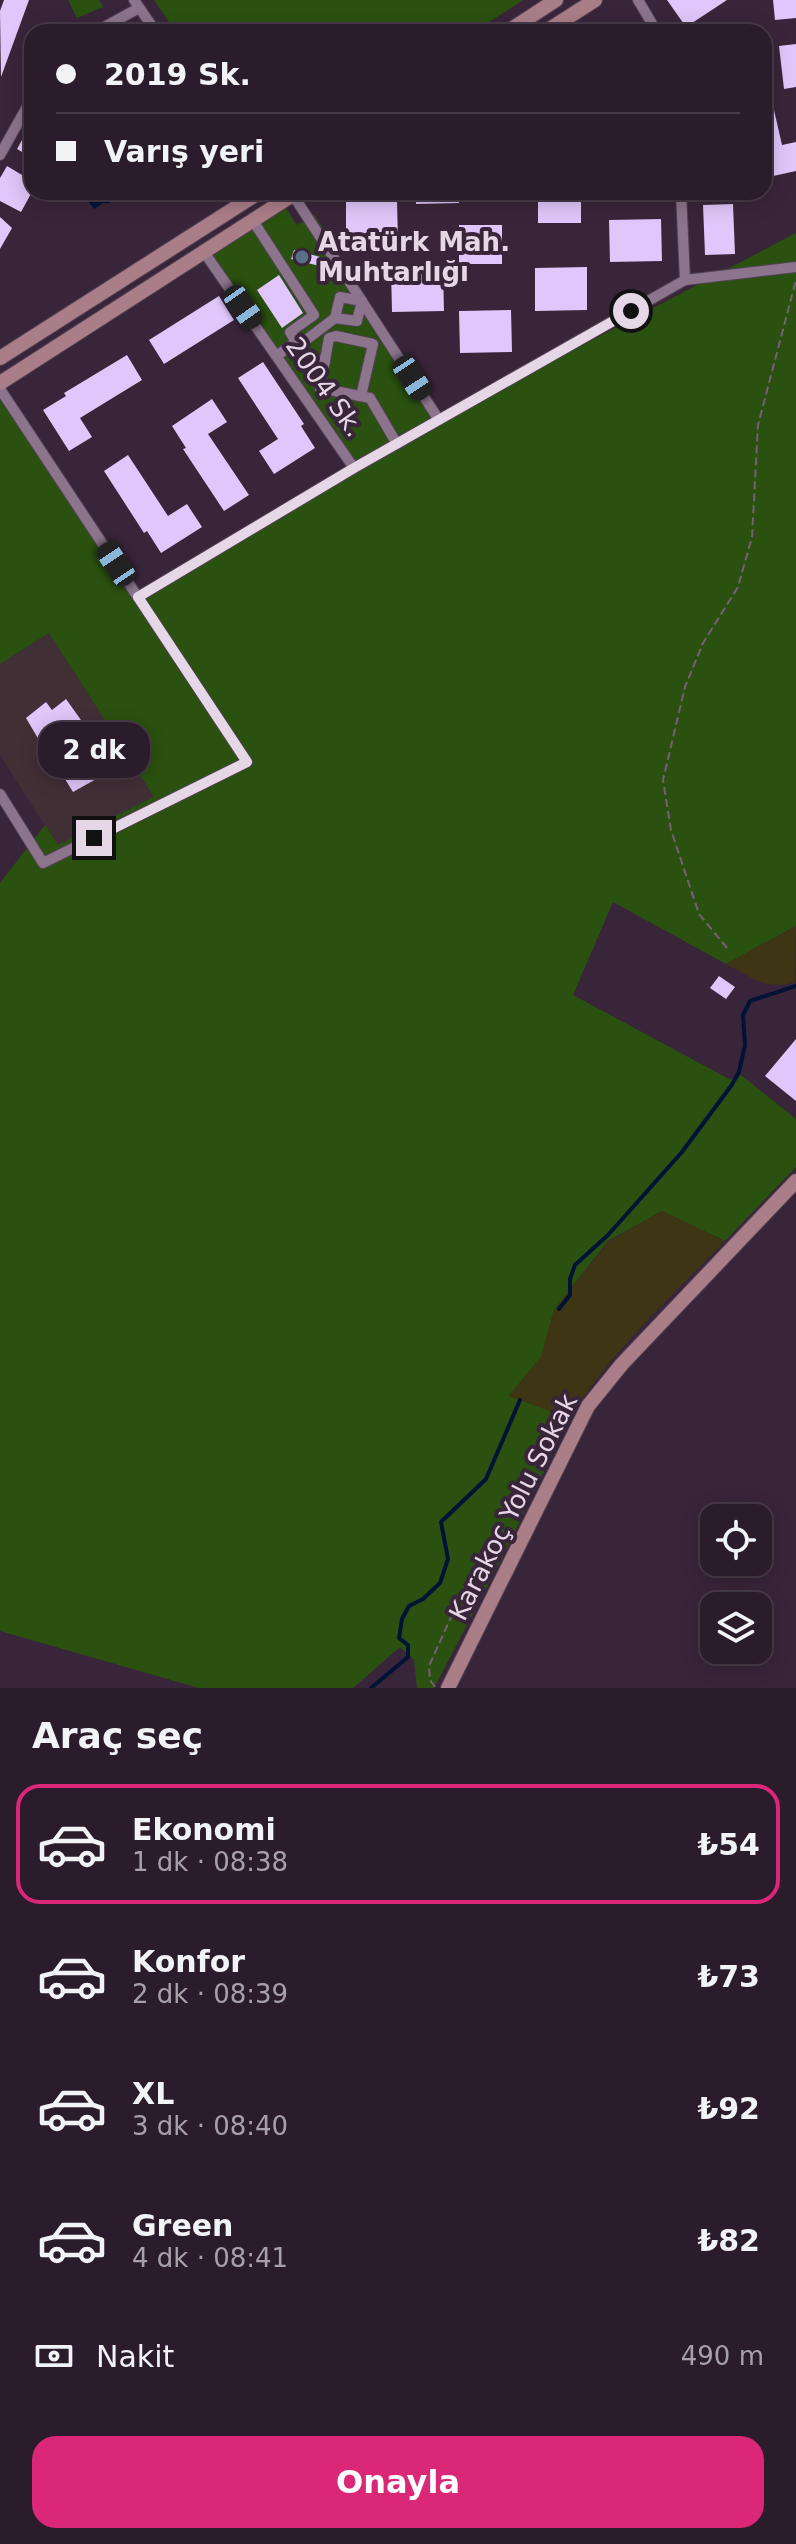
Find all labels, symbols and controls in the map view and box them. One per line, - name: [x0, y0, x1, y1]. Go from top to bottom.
- text: 2019 Sk.: [104, 57, 251, 92]
- text: Varış yeri: [104, 134, 264, 169]
- place label: Atatürk Mah. Muhtarlığı: [318, 227, 510, 287]
- marker: Atatürk Mah. Muhtarlığı: [293, 248, 311, 266]
- car: [219, 280, 267, 334]
- route start: [613, 293, 649, 329]
- street label: 2004 Sk.: [280, 332, 370, 442]
- car: [389, 351, 435, 405]
- car: [93, 537, 139, 591]
- callout: 2 dk: [38, 722, 150, 778]
- text: 2 dk: [62, 735, 126, 765]
- route end: [76, 820, 112, 856]
- street label: Karakoç Yolu Sokak: [443, 1389, 583, 1625]
- map controls: [700, 1504, 772, 1664]
- button: locate: [700, 1504, 772, 1576]
- button: layers: [700, 1592, 772, 1664]
- text: Araç seç: [32, 1715, 203, 1756]
- icon: car: [36, 1808, 108, 1880]
- text: Ekonomi: [132, 1812, 276, 1847]
- text: ₺54: [697, 1827, 760, 1862]
- text: 1 dk · 08:38: [132, 1847, 288, 1877]
- icon: car: [36, 1940, 108, 2012]
- text: Konfor: [132, 1944, 245, 1979]
- text: ₺73: [697, 1959, 760, 1994]
- text: 2 dk · 08:39: [132, 1979, 288, 2009]
- icon: car: [36, 2072, 108, 2144]
- text: XL: [132, 2076, 174, 2111]
- text: ₺92: [697, 2091, 760, 2126]
- text: 3 dk · 08:40: [132, 2111, 288, 2141]
- icon: car: [36, 2204, 108, 2276]
- text: Green: [132, 2208, 233, 2243]
- text: ₺82: [697, 2223, 760, 2258]
- text: 4 dk · 08:41: [132, 2243, 288, 2273]
- icon: cash: [32, 2334, 76, 2378]
- text: Nakit: [96, 2339, 174, 2374]
- text: 490 m: [681, 2341, 764, 2371]
- button: Onayla: [32, 2436, 764, 2528]

